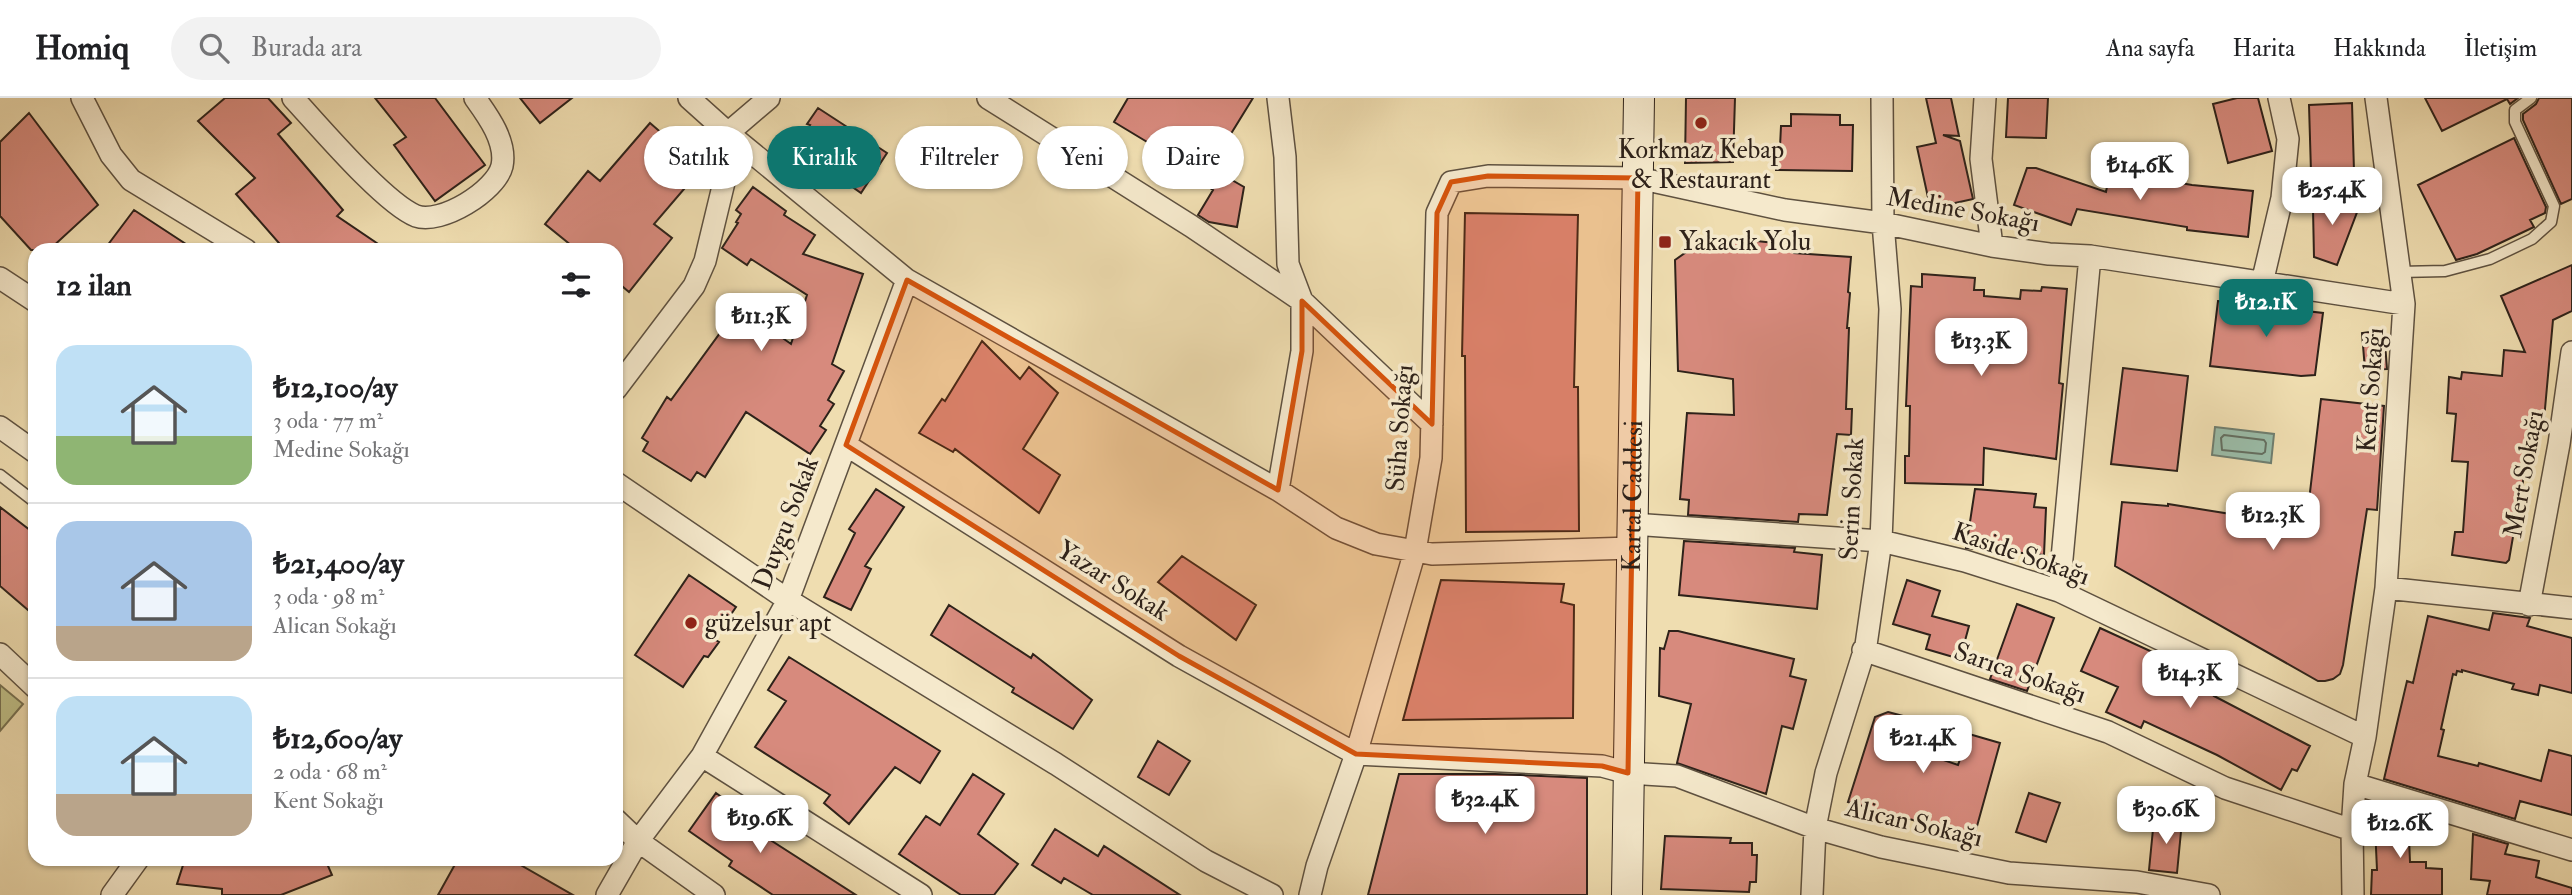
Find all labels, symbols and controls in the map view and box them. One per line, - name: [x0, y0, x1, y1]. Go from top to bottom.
- search box: [171, 17, 661, 80]
- text: Homiq: [35, 28, 129, 69]
- icon: search: [195, 29, 233, 67]
- text: Burada ara: [251, 32, 362, 64]
- text: Ana sayfa: [2106, 33, 2195, 64]
- text: Harita: [2233, 33, 2295, 64]
- text: Hakkında: [2333, 33, 2426, 64]
- text: İletişim: [2464, 33, 2537, 64]
- marker: Korkmaz Kebap & Restaurant: [1693, 115, 1709, 131]
- chip: Satılık: [644, 126, 753, 189]
- chip: Kiralık: [767, 126, 881, 189]
- chip: Filtreler: [895, 126, 1023, 189]
- chip: Yeni: [1037, 126, 1128, 189]
- chip: Daire: [1142, 126, 1244, 189]
- place label: Korkmaz Kebap & Restaurant: [1618, 134, 1784, 196]
- pin: ₺14.6K: [2083, 142, 2197, 202]
- text: ₺14.6K: [2107, 150, 2173, 179]
- pin: ₺25.4K: [2275, 167, 2389, 227]
- text: ₺25.4K: [2298, 175, 2366, 204]
- street label: Medine Sokağı: [1884, 181, 2042, 239]
- place label: Yakacık Yolu: [1679, 226, 1811, 258]
- marker: Yakacık Yolu: [1657, 234, 1673, 250]
- icon: filters: [557, 266, 595, 304]
- text: 12 ilan: [56, 267, 132, 304]
- pin: ₺12.1K: [2209, 280, 2323, 339]
- text: ₺12.1K: [2235, 287, 2297, 316]
- pin: ₺11.3K: [704, 294, 818, 353]
- text: ₺11.3K: [732, 301, 790, 330]
- pin: ₺13.3K: [1924, 318, 2038, 378]
- text: ₺13.3K: [1951, 326, 2011, 355]
- street label: Kent Sokağı: [2351, 326, 2391, 454]
- street label: Süha Sokağı: [1380, 363, 1420, 493]
- text: ₺12,100/ay: [273, 369, 398, 406]
- icon: home: [112, 373, 196, 457]
- text: 3 oda · 77 m²: [273, 406, 383, 435]
- street label: Mert Sokağı: [2497, 408, 2551, 540]
- street label: Kartal Caddesi: [1616, 420, 1650, 572]
- text: Medine Sokağı: [273, 435, 410, 464]
- street label: Serin Sokak: [1833, 436, 1871, 561]
- street label: Duygu Sokak: [746, 451, 826, 594]
- pin: ₺12.3K: [2216, 492, 2330, 552]
- text: ₺12.3K: [2242, 500, 2304, 529]
- street label: Kaside Sokağı: [1948, 516, 2094, 592]
- street label: Yazar Sokak: [1051, 534, 1176, 628]
- text: ₺21,400/ay: [273, 545, 404, 582]
- icon: home: [112, 549, 196, 633]
- text: 3 oda · 98 m²: [273, 582, 384, 611]
- place label: güzelsur apt: [705, 607, 831, 640]
- text: Alican Sokağı: [273, 611, 397, 640]
- marker: güzelsur apt: [683, 615, 699, 631]
- street label: Sarıca Sokağı: [1950, 635, 2090, 711]
- pin: ₺14.3K: [2133, 650, 2247, 710]
- text: ₺14.3K: [2158, 658, 2222, 687]
- pin: ₺21.4K: [1866, 716, 1980, 775]
- text: ₺12,600/ay: [273, 720, 402, 757]
- text: ₺21.4K: [1890, 723, 1956, 752]
- icon: home: [112, 724, 196, 808]
- text: 2 oda · 68 m²: [273, 757, 387, 786]
- pin: ₺32.4K: [1428, 776, 1542, 836]
- text: ₺32.4K: [1452, 784, 1518, 813]
- text: Kent Sokağı: [273, 786, 384, 815]
- pin: ₺30.6K: [2109, 786, 2223, 846]
- street label: Alican Sokağı: [1841, 791, 1986, 854]
- text: ₺30.6K: [2133, 794, 2199, 823]
- pin: ₺19.6K: [703, 796, 817, 855]
- pin: ₺12.6K: [2343, 800, 2457, 860]
- text: ₺19.6K: [727, 803, 793, 832]
- text: ₺12.6K: [2367, 808, 2433, 837]

